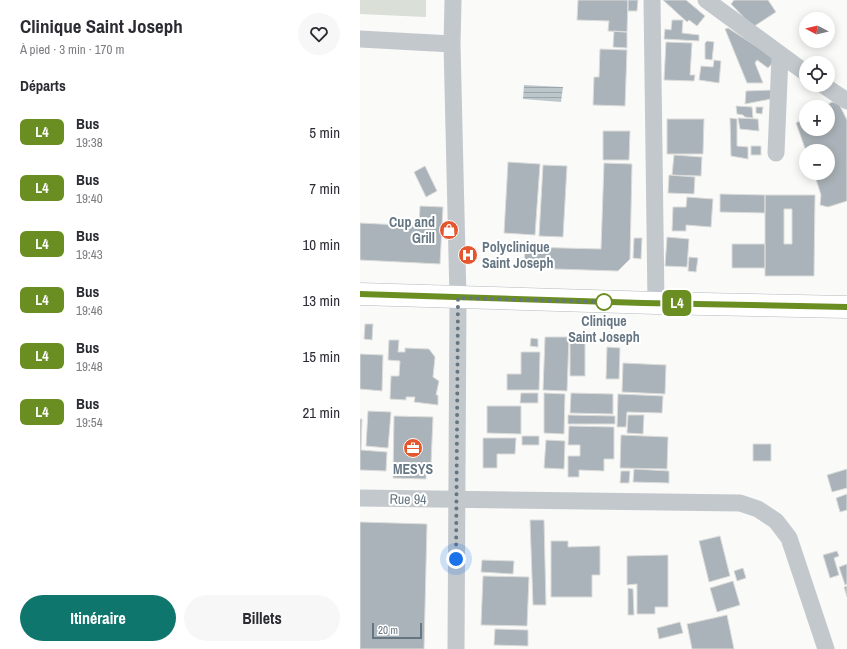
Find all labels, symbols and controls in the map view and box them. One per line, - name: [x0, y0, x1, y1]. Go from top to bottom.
- north arrow: [799, 12, 835, 48]
- map controls: [799, 12, 835, 180]
- text: Clinique Saint Joseph: [20, 13, 183, 39]
- button: heart: [298, 13, 340, 55]
- text: À pied · 3 min · 170 m: [20, 41, 124, 58]
- button: locate: [799, 56, 835, 92]
- text: Départs: [20, 75, 66, 96]
- button: +: [799, 100, 835, 136]
- text: Bus: [76, 113, 99, 134]
- text: 5 min: [309, 122, 340, 143]
- text: L4: [35, 123, 49, 141]
- text: 19:38: [76, 134, 103, 151]
- button: −: [799, 144, 835, 180]
- text: Bus: [76, 169, 99, 190]
- text: 7 min: [309, 178, 340, 199]
- text: L4: [35, 179, 49, 197]
- text: 19:40: [76, 190, 103, 207]
- place label: Cup and Grill: [389, 213, 435, 247]
- shop icon: Cup and Grill: [438, 219, 460, 241]
- text: Bus: [76, 225, 99, 246]
- text: 10 min: [302, 234, 340, 255]
- text: L4: [35, 235, 49, 253]
- place label: Polyclinique Saint Joseph: [482, 238, 553, 272]
- hospital icon: Polyclinique Saint Joseph: [457, 244, 479, 266]
- text: 19:43: [76, 246, 103, 263]
- text: Bus: [76, 281, 99, 302]
- text: 13 min: [302, 290, 340, 311]
- line badge: L4: [659, 290, 695, 316]
- text: L4: [35, 291, 49, 309]
- marker: Clinique Saint Joseph: [595, 293, 613, 311]
- text: L4: [670, 294, 684, 312]
- text: 19:46: [76, 302, 103, 319]
- place label: Clinique Saint Joseph: [568, 312, 640, 346]
- text: Bus: [76, 337, 99, 358]
- text: 15 min: [302, 346, 340, 367]
- text: L4: [35, 347, 49, 365]
- text: 19:48: [76, 358, 103, 375]
- text: Bus: [76, 393, 99, 414]
- text: 21 min: [302, 402, 340, 423]
- text: L4: [35, 403, 49, 421]
- text: 19:54: [76, 414, 103, 431]
- office icon: MESYS: [402, 437, 424, 459]
- place label: MESYS: [393, 460, 433, 478]
- street label: Rue 94: [389, 490, 427, 508]
- your location: [446, 549, 466, 569]
- button: Itinéraire: [20, 595, 176, 641]
- button: Billets: [184, 595, 340, 641]
- scale bar: [372, 621, 422, 640]
- text: 20 m: [378, 623, 398, 637]

